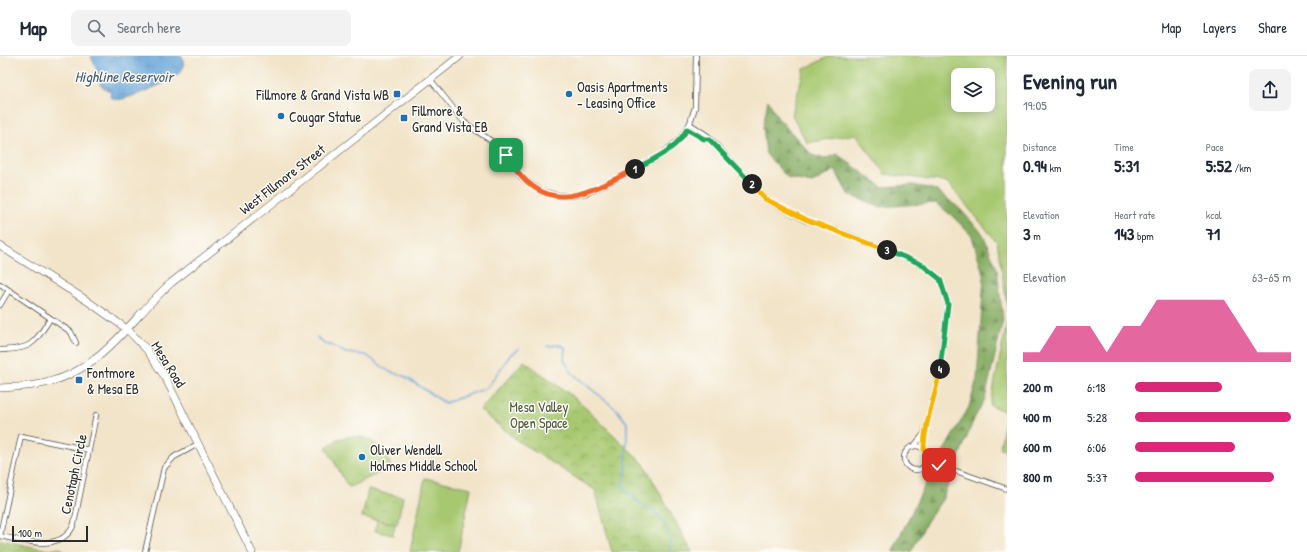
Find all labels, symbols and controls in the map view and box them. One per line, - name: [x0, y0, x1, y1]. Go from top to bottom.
- search box: [71, 10, 351, 46]
- text: Map: [20, 15, 47, 41]
- icon: search: [85, 17, 107, 39]
- text: Search here: [117, 17, 181, 38]
- text: Map: [1161, 18, 1181, 37]
- text: Layers: [1203, 18, 1236, 37]
- text: Share: [1258, 18, 1287, 37]
- water label: Highline Reservoir: [75, 66, 175, 87]
- text: Evening run: [1023, 66, 1117, 96]
- map controls: [951, 68, 995, 112]
- button: layers: [951, 68, 995, 112]
- button: share: [1249, 69, 1291, 111]
- place label: Oasis Apartments - Leasing Office: [577, 77, 668, 113]
- place label: Fillmore & Grand Vista WB: [255, 85, 389, 104]
- marker: Fillmore & Grand Vista WB: [392, 89, 402, 99]
- marker: Oasis Apartments - Leasing Office: [564, 89, 574, 99]
- text: 19:05: [1023, 96, 1047, 114]
- place label: Fillmore & Grand Vista EB: [411, 101, 488, 136]
- place label: Cougar Statue: [289, 107, 361, 127]
- marker: Cougar Statue: [276, 111, 286, 121]
- marker: Fillmore & Grand Vista EB: [399, 113, 409, 123]
- pin: [489, 138, 523, 172]
- street label: West Fillmore Street: [235, 139, 329, 218]
- text: Distance: [1023, 140, 1057, 154]
- text: Time: [1114, 140, 1134, 154]
- text: Pace: [1206, 140, 1224, 154]
- icon: arrive: [495, 144, 517, 166]
- text: 0.94: [1023, 154, 1047, 177]
- text: 5:31: [1114, 154, 1139, 177]
- text: 5:52: [1206, 154, 1232, 177]
- pin: 1: [625, 159, 645, 179]
- text: km: [1047, 161, 1061, 175]
- text: /km: [1232, 161, 1251, 175]
- text: 1: [633, 162, 637, 176]
- pin: 2: [742, 174, 762, 194]
- text: 2: [749, 177, 755, 191]
- text: Elevation: [1023, 208, 1060, 222]
- text: Heart rate: [1114, 208, 1155, 222]
- text: kcal: [1206, 208, 1222, 222]
- text: 3: [1023, 222, 1031, 245]
- text: 143: [1114, 222, 1135, 245]
- text: 71: [1206, 222, 1220, 245]
- text: m: [1031, 229, 1041, 243]
- text: bpm: [1135, 229, 1154, 243]
- pin: 3: [877, 240, 897, 260]
- text: 3: [885, 243, 889, 257]
- text: Elevation: [1023, 268, 1066, 286]
- text: 63–65 m: [1252, 268, 1291, 286]
- street label: Mesa Road: [147, 337, 191, 391]
- pin: 4: [930, 359, 950, 379]
- text: 4: [938, 362, 942, 376]
- place label: Fontmore & Mesa EB: [86, 363, 139, 398]
- marker: Fontmore & Mesa EB: [74, 375, 84, 385]
- text: 200 m: [1023, 378, 1053, 396]
- text: 6:18: [1087, 378, 1106, 396]
- park label: Mesa Valley Open Space: [510, 397, 569, 433]
- text: 400 m: [1023, 408, 1051, 426]
- text: 5:28: [1087, 408, 1107, 426]
- street label: Cenotaph Circle: [55, 432, 92, 516]
- text: 600 m: [1023, 438, 1052, 456]
- text: 6:06: [1087, 438, 1106, 456]
- place label: Oliver Wendell Holmes Middle School: [370, 440, 478, 475]
- pin: [922, 448, 956, 482]
- marker: Oliver Wendell Holmes Middle School: [357, 452, 367, 462]
- icon: check: [928, 454, 950, 476]
- text: 800 m: [1023, 468, 1052, 486]
- text: 5:37: [1087, 468, 1108, 486]
- scale bar: [12, 524, 88, 543]
- text: 100 m: [18, 526, 42, 540]

